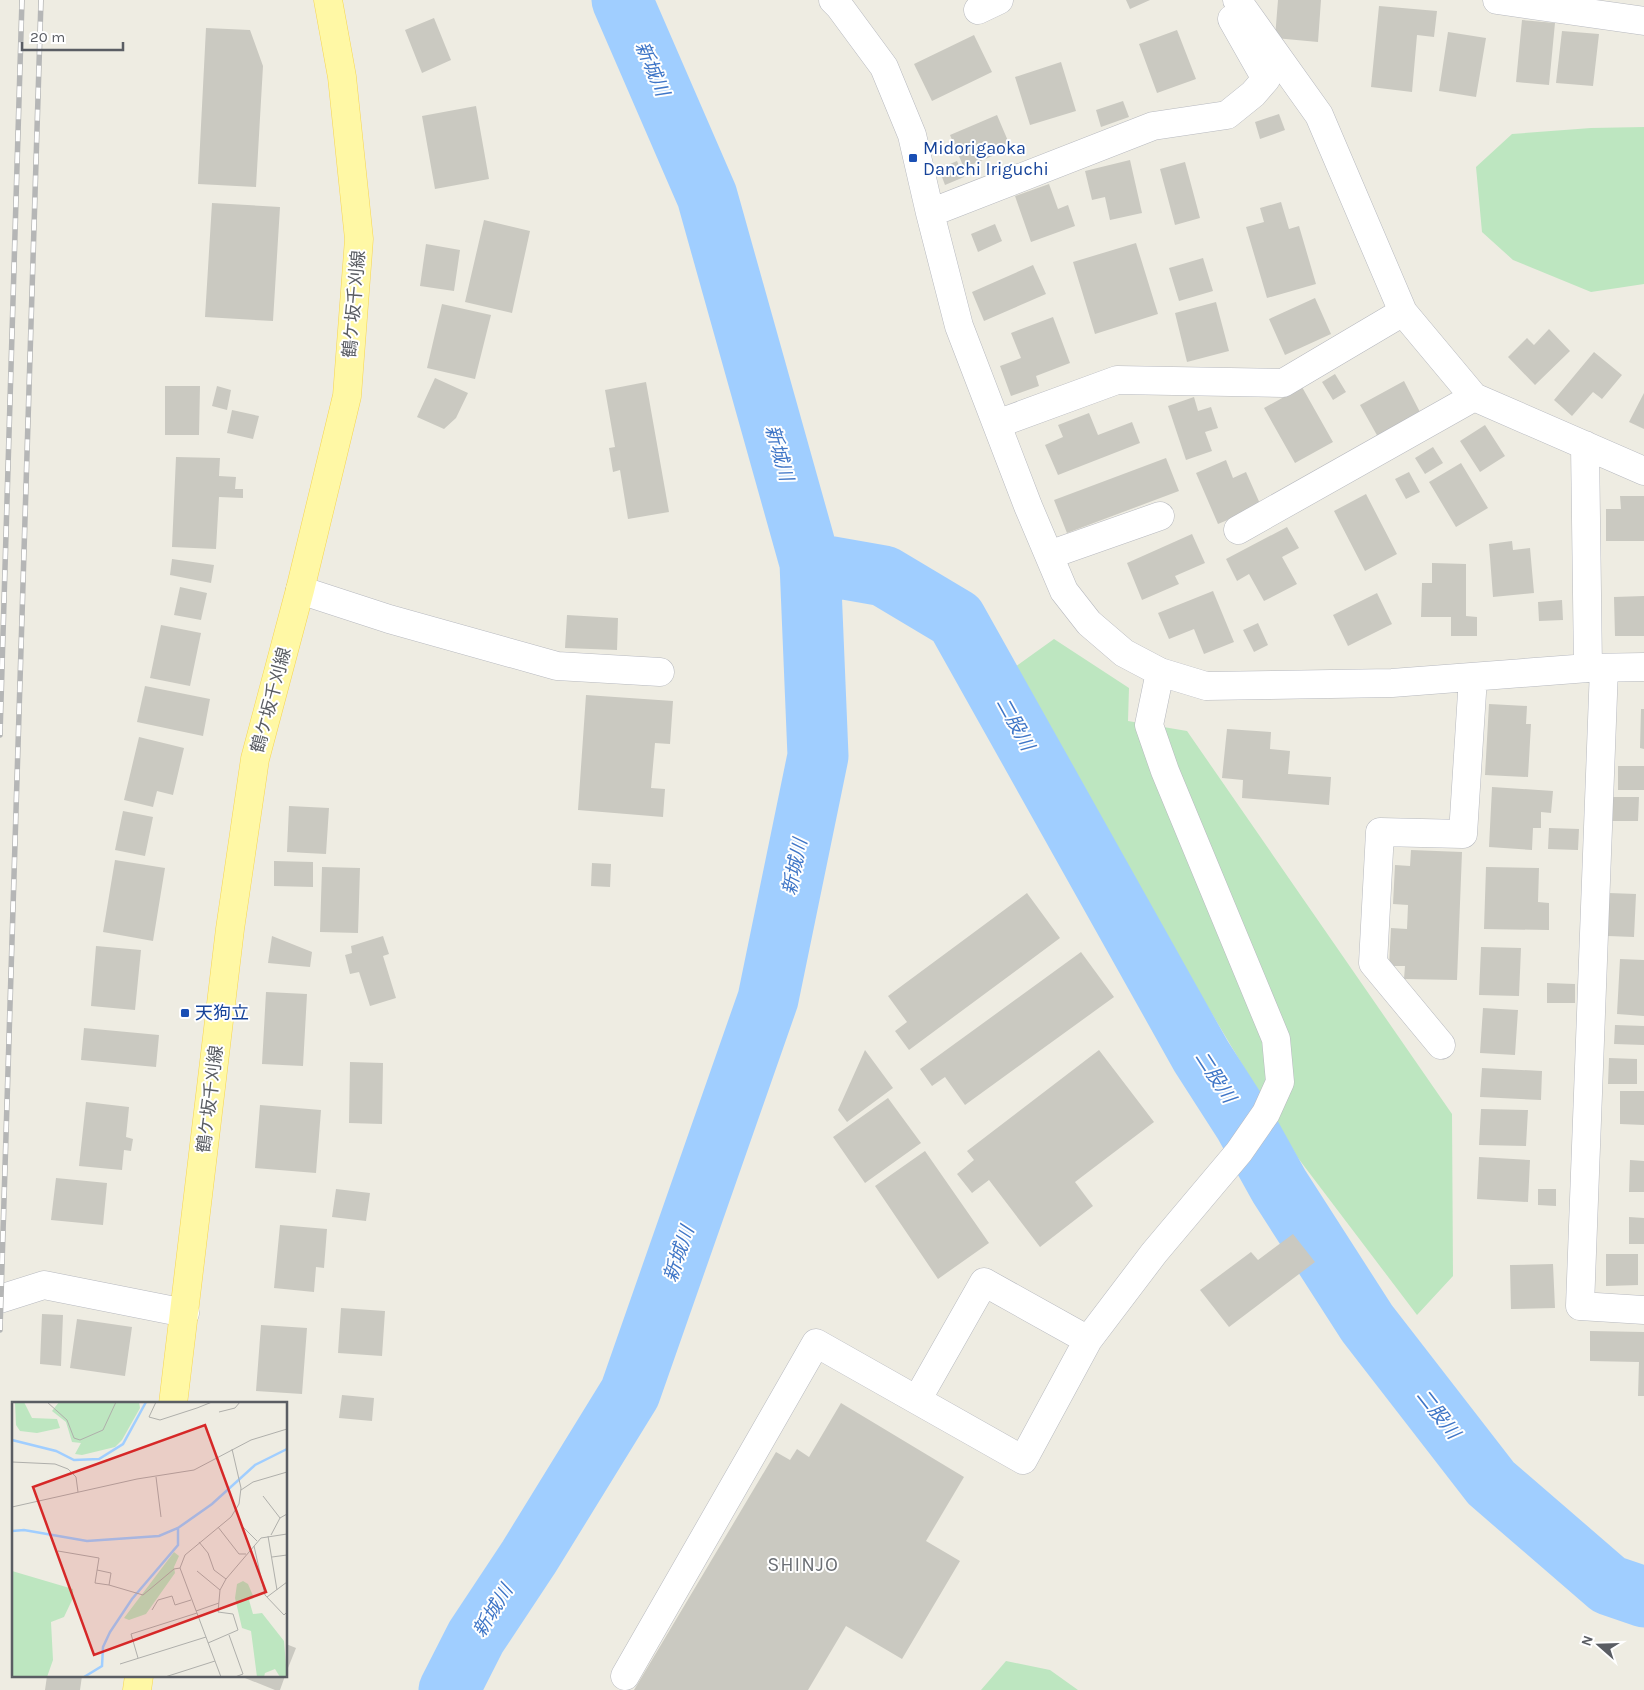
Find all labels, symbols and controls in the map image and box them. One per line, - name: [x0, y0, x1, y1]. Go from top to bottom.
- scale bar: [22, 20, 124, 52]
- text: 20 m: [30, 28, 65, 46]
- water label: 新城川: [631, 38, 674, 101]
- place label: Midorigaoka Danchi Iriguchi: [923, 137, 1049, 180]
- marker: Midorigaoka Danchi Iriguchi: [907, 152, 919, 164]
- street label: 鶴ケ坂千刈線: [338, 249, 370, 359]
- water label: 新城川: [761, 423, 798, 485]
- street label: 鶴ケ坂千刈線: [246, 645, 296, 755]
- water label: 二股川: [992, 694, 1039, 756]
- water label: 新城川: [778, 835, 812, 897]
- place label: 天狗立: [195, 1002, 249, 1024]
- marker: 天狗立: [179, 1007, 191, 1019]
- street label: 鶴ケ坂千刈線: [193, 1044, 227, 1154]
- water label: 二股川: [1190, 1047, 1241, 1109]
- water label: 新城川: [659, 1222, 699, 1285]
- water label: 二股川: [1412, 1385, 1465, 1445]
- inset map: [12, 1402, 288, 1678]
- district label: SHINJO: [767, 1553, 839, 1576]
- water label: 新城川: [469, 1579, 518, 1641]
- north arrow: [1574, 1620, 1624, 1670]
- text: N: [1578, 1633, 1597, 1648]

